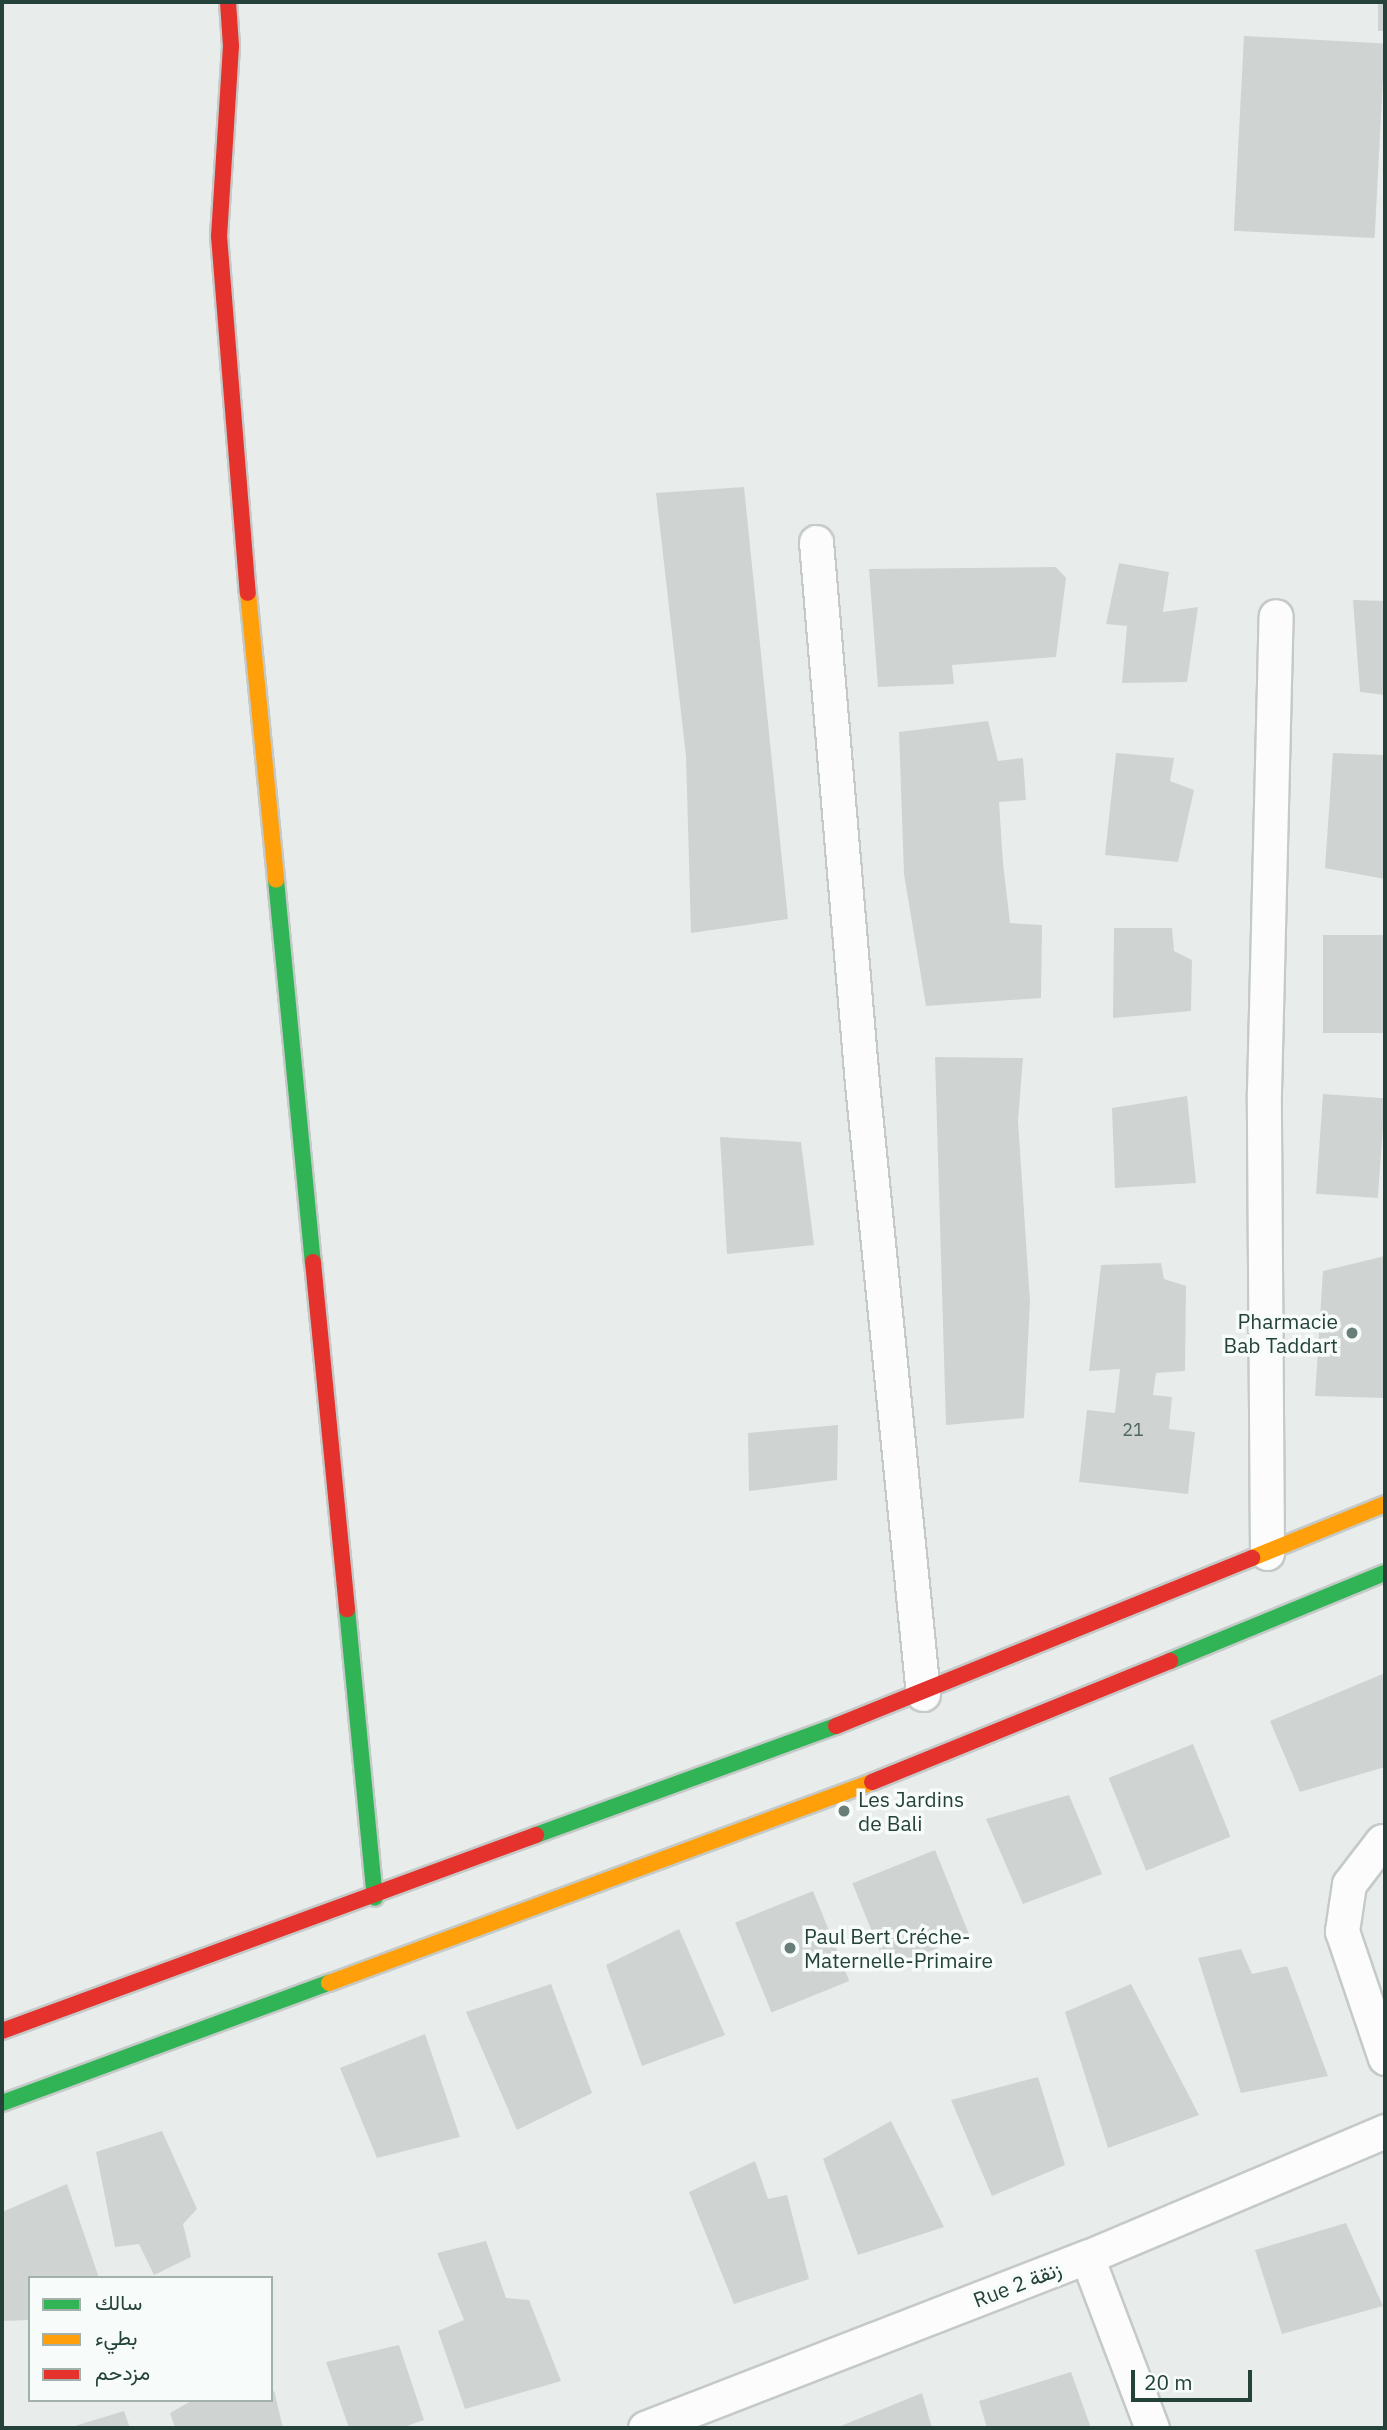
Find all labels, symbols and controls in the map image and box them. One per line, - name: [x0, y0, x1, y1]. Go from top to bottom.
- place label: Pharmacie Bab Taddart: [1223, 1308, 1338, 1358]
- marker: Pharmacie Bab Taddart: [1344, 1325, 1360, 1341]
- house number: 21: [1122, 1419, 1144, 1441]
- place label: Les Jardins de Bali: [858, 1786, 964, 1836]
- marker: Les Jardins de Bali: [836, 1803, 852, 1819]
- place label: Paul Bert Créche- Maternelle-Primaire: [804, 1923, 993, 1973]
- marker: Paul Bert Créche- Maternelle-Primaire: [782, 1940, 798, 1956]
- street label: Rue 2 زنقة: [969, 2256, 1065, 2312]
- legend: [28, 2276, 273, 2402]
- text: سالك: [95, 2288, 142, 2316]
- text: بطيء: [95, 2323, 138, 2351]
- scale bar: [1135, 2356, 1256, 2400]
- text: مزدحم: [95, 2358, 150, 2386]
- text: 20 m: [1144, 2368, 1193, 2396]

